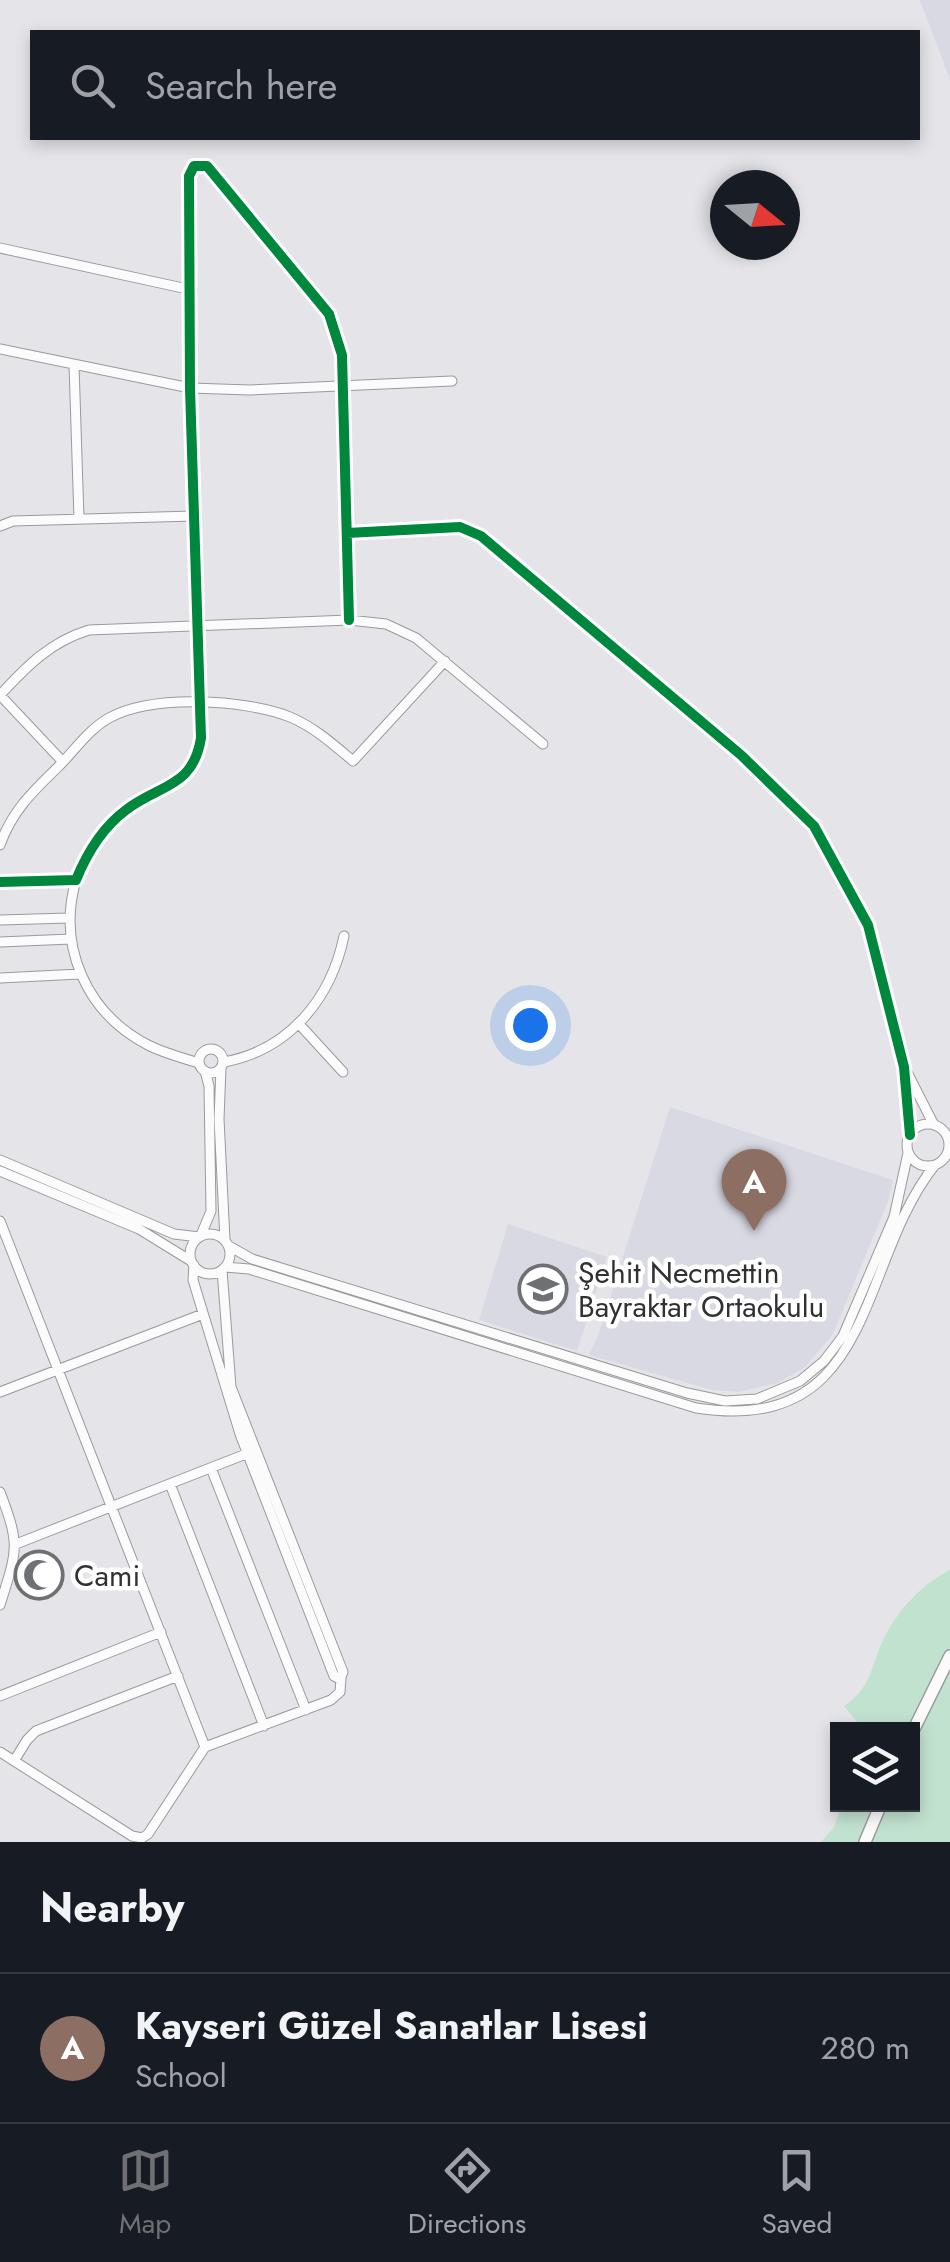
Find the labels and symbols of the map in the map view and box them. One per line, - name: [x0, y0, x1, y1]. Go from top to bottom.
- north arrow: [710, 170, 800, 260]
- your location: [505, 1000, 556, 1051]
- pin: A: [722, 1148, 786, 1231]
- place label: Şehit Necmettin Bayraktar Ortaokulu: [578, 1251, 824, 1328]
- school or university icon: Şehit Necmettin Bayraktar Ortaokulu: [517, 1263, 569, 1315]
- mosque icon: Cami: [13, 1549, 65, 1601]
- place label: Cami: [74, 1554, 140, 1597]

